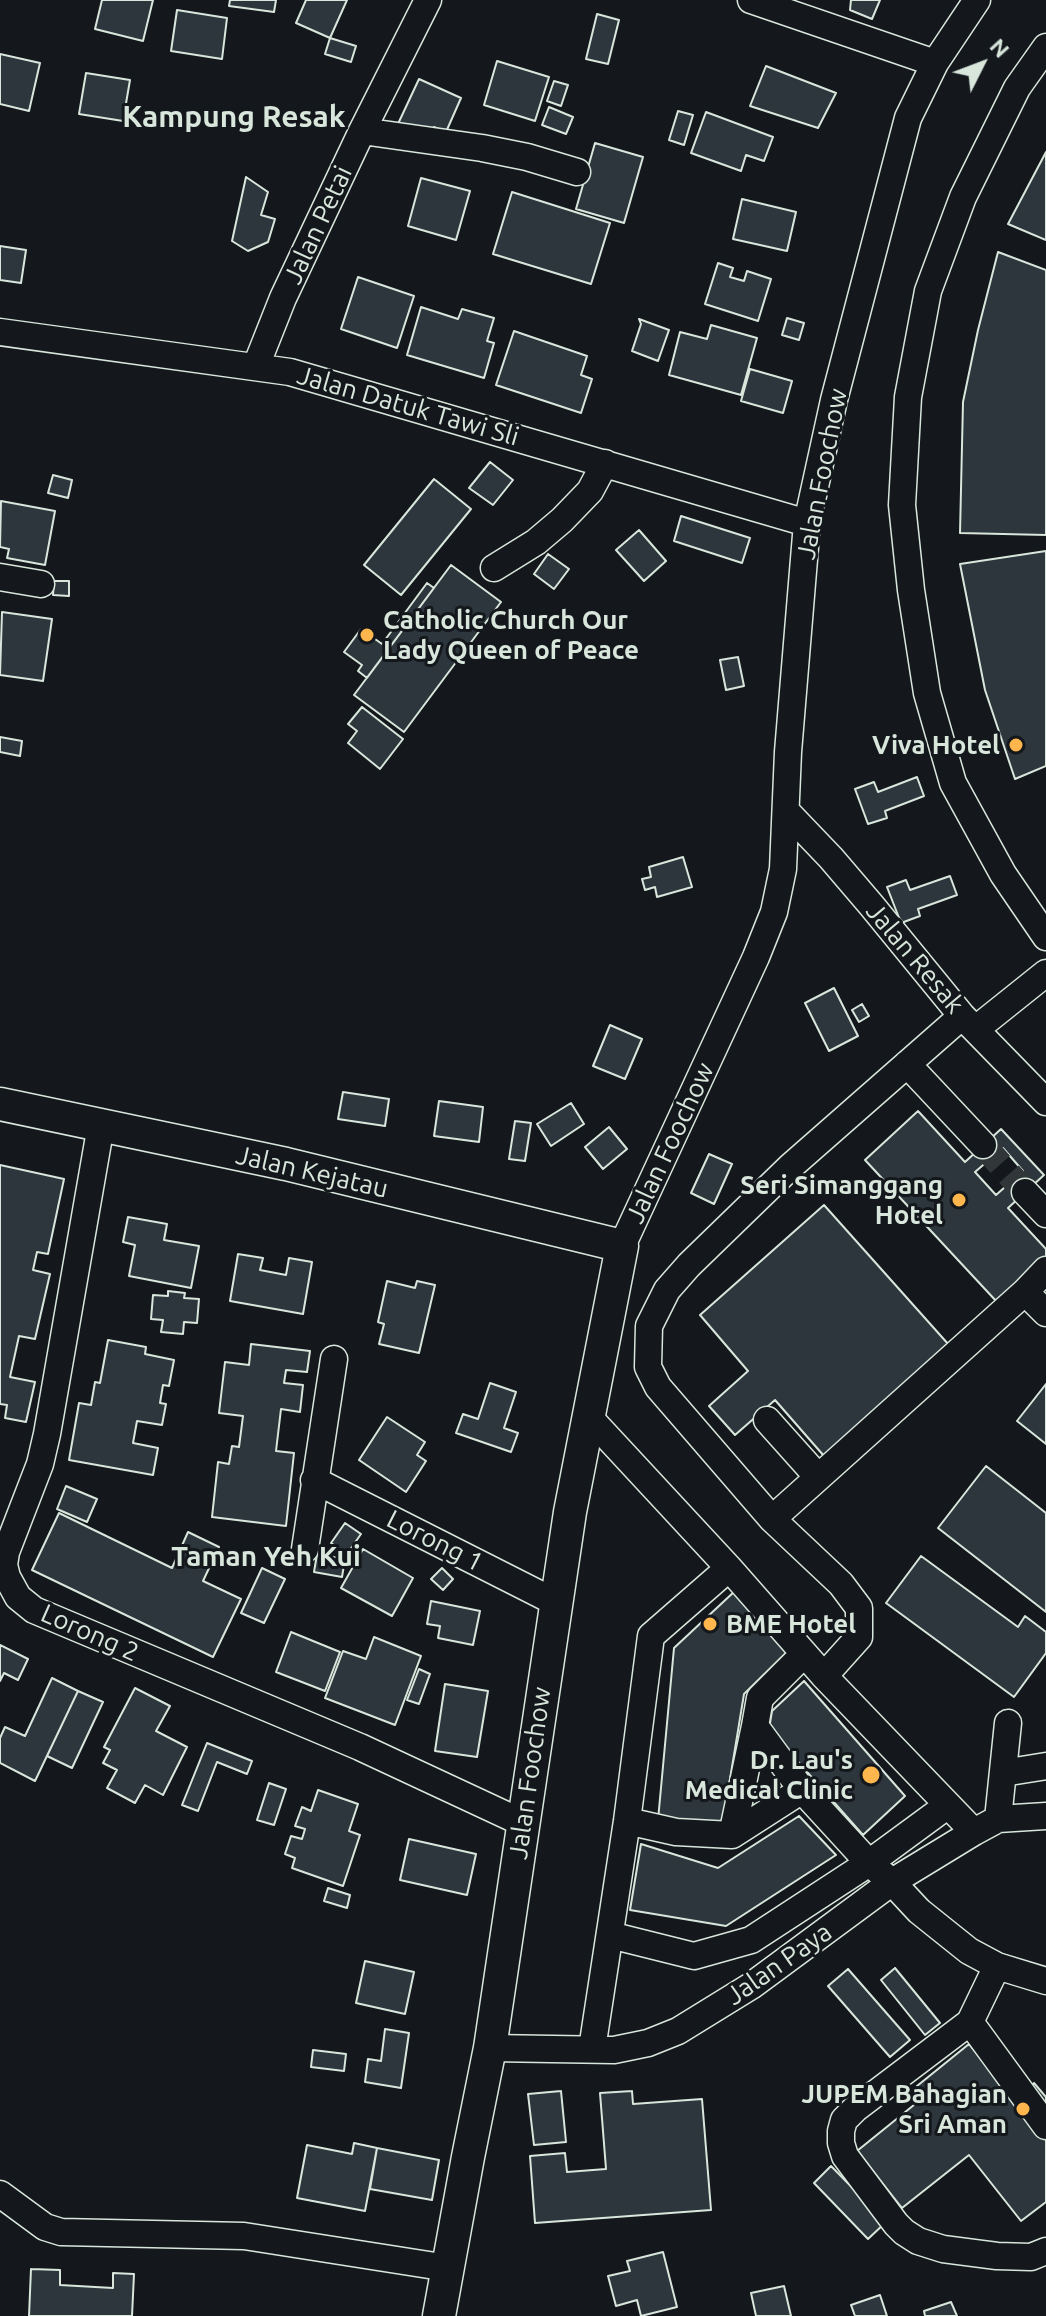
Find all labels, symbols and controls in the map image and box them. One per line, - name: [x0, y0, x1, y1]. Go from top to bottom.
- north arrow: [942, 24, 1022, 104]
- text: N: [985, 33, 1015, 62]
- district label: Kampung Resak: [122, 99, 346, 135]
- street label: Jalan Petai: [277, 161, 359, 289]
- street label: Jalan Datuk Tawi Sli: [294, 359, 522, 453]
- street label: Jalan Foochow: [790, 386, 854, 562]
- place label: Catholic Church Our Lady Queen of Peace: [383, 604, 639, 666]
- marker: Catholic Church Our Lady Queen of Peace: [358, 626, 376, 644]
- place label: Viva Hotel: [872, 729, 1000, 761]
- marker: Viva Hotel: [1007, 736, 1025, 754]
- street label: Jalan Resak: [860, 896, 970, 1020]
- street label: Jalan Foochow: [619, 1058, 721, 1228]
- street label: Jalan Kejatau: [233, 1139, 391, 1205]
- place label: Seri Simanggang Hotel: [740, 1169, 943, 1230]
- marker: Seri Simanggang Hotel: [950, 1191, 968, 1209]
- street label: Lorong 1: [382, 1504, 488, 1578]
- district label: Taman Yeh Kui: [171, 1540, 361, 1574]
- street label: Lorong 2: [36, 1598, 144, 1668]
- place label: BME Hotel: [726, 1608, 856, 1640]
- marker: BME Hotel: [701, 1615, 719, 1633]
- street label: Jalan Foochow: [502, 1685, 558, 1861]
- place label: Dr. Lau's Medical Clinic: [685, 1744, 853, 1806]
- marker: Dr. Lau's Medical Clinic: [860, 1764, 882, 1786]
- street label: Jalan Paya: [720, 1916, 838, 2012]
- place label: JUPEM Bahagian Sri Aman: [801, 2078, 1007, 2140]
- marker: JUPEM Bahagian Sri Aman: [1014, 2100, 1032, 2118]

